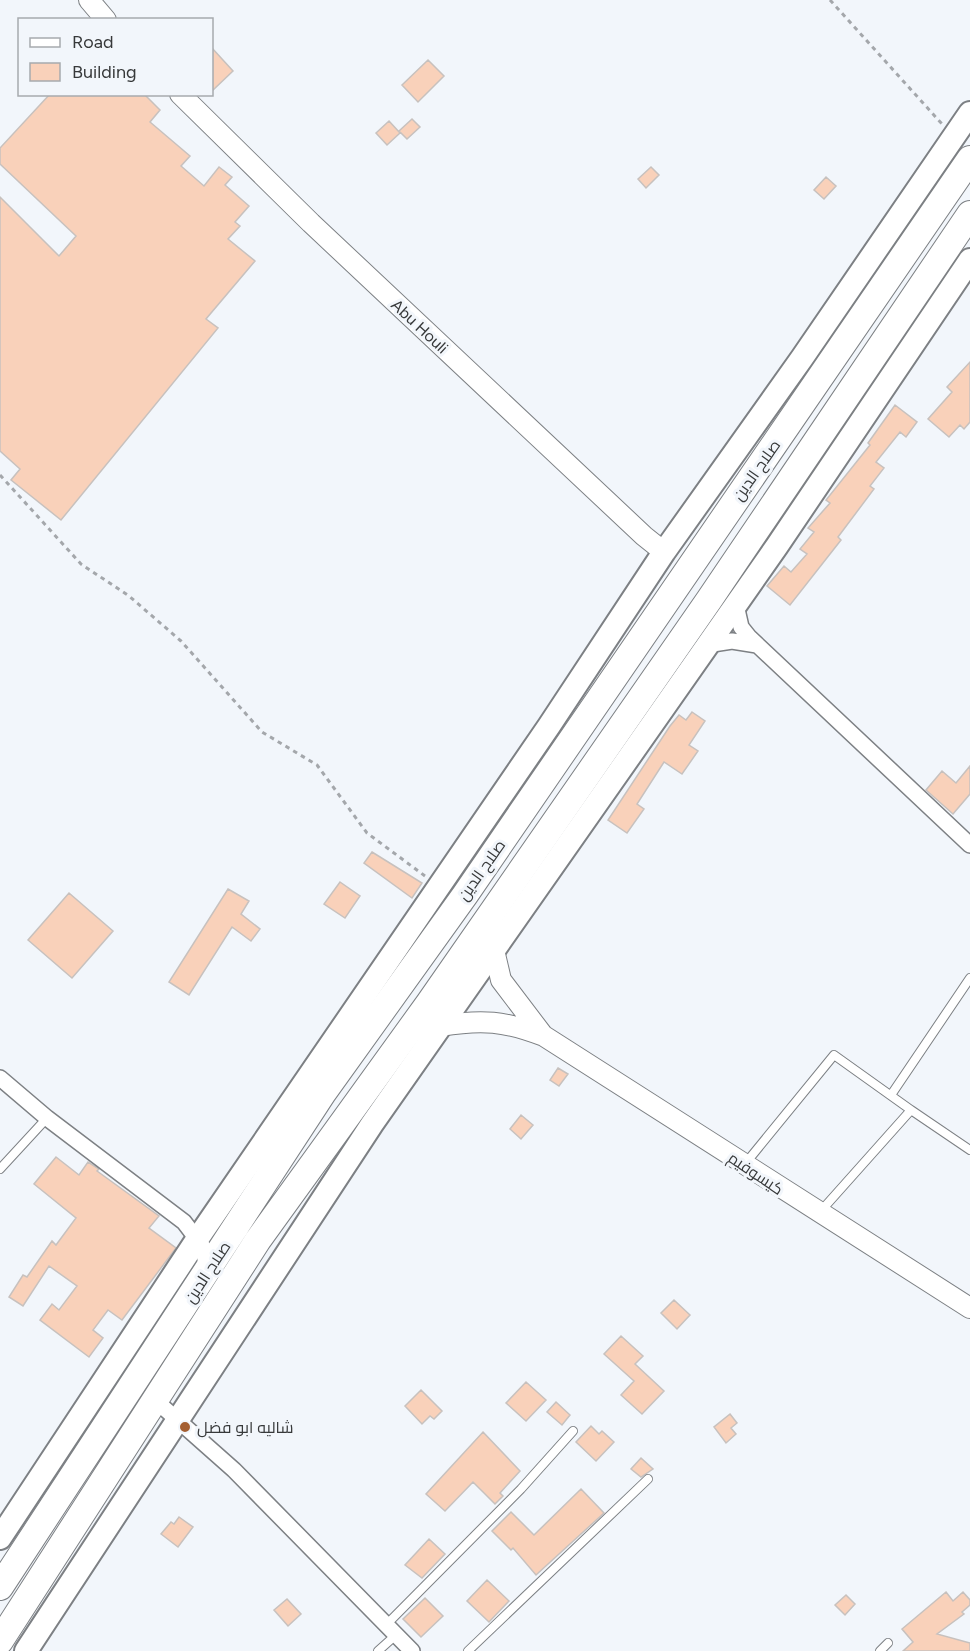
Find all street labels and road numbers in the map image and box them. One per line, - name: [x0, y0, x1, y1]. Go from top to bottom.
- street label: Abu Houli: [387, 295, 452, 357]
- street label: صلاح الدين: [729, 436, 786, 505]
- street label: صلاح الدين: [454, 836, 511, 905]
- street label: كيسوفيم: [723, 1148, 787, 1200]
- street label: صلاح الدين: [180, 1238, 236, 1308]

